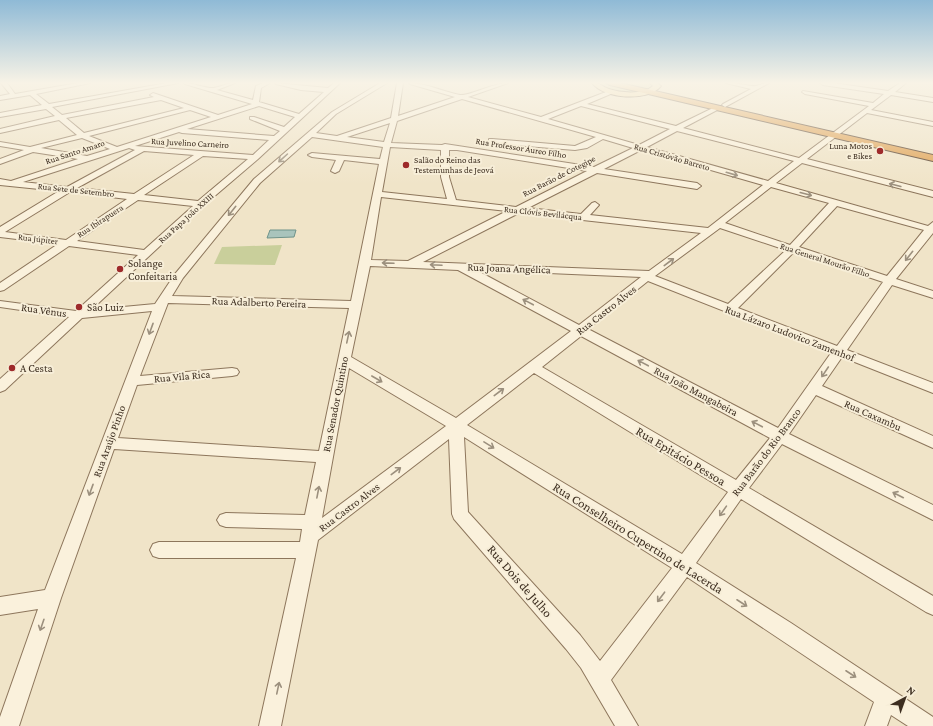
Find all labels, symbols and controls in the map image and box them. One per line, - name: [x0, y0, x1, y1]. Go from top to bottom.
- street label: Rua Juvelino Carneiro: [151, 136, 230, 150]
- street label: Rua Professor Áureo Filho: [475, 136, 568, 160]
- street label: Rua Santo Amaro: [44, 138, 106, 166]
- street label: Rua Cristóvão Barreto: [633, 141, 712, 173]
- place label: Luna Motos e Bikes: [829, 141, 872, 161]
- marker: Luna Motos e Bikes: [875, 146, 885, 156]
- one-way arrow: [278, 153, 288, 162]
- street label: Rua Barão de Cotegipe: [521, 153, 597, 199]
- place label: Salão do Reino das Testemunhas de Jeová: [414, 155, 494, 175]
- marker: Salão do Reino das Testemunhas de Jeová: [401, 160, 411, 170]
- one-way arrow: [726, 170, 739, 178]
- one-way arrow: [889, 180, 902, 188]
- street label: Rua Sete de Setembro: [37, 181, 115, 199]
- street label: Rua Papa João XXIII: [156, 191, 216, 245]
- one-way arrow: [800, 191, 813, 198]
- street label: Rua Ibirapuera: [75, 202, 125, 240]
- street label: Rua Clóvis Bevilácqua: [503, 204, 583, 222]
- one-way arrow: [227, 206, 236, 217]
- street label: Rua Júpiter: [17, 232, 59, 247]
- street label: Rua General Mourão Filho: [779, 241, 872, 279]
- one-way arrow: [905, 250, 913, 261]
- place label: Solange Confeitaria: [128, 257, 177, 282]
- one-way arrow: [663, 257, 674, 266]
- one-way arrow: [382, 259, 395, 267]
- street label: Rua Joana Angélica: [467, 261, 551, 276]
- one-way arrow: [430, 262, 443, 269]
- marker: Solange Confeitaria: [115, 264, 125, 274]
- street label: Rua Castro Alves: [574, 283, 638, 337]
- street label: Rua Adalberto Pereira: [211, 294, 307, 310]
- one-way arrow: [522, 298, 534, 305]
- street label: Rua Vênus: [21, 301, 67, 319]
- place label: São Luiz: [87, 301, 124, 313]
- marker: São Luiz: [74, 302, 84, 312]
- street label: Rua Lázaro Ludovico Zamenhof: [723, 303, 857, 364]
- one-way arrow: [146, 322, 154, 334]
- one-way arrow: [345, 331, 353, 344]
- street label: Rua Senador Quintino: [320, 355, 350, 453]
- one-way arrow: [637, 358, 649, 366]
- place label: A Cesta: [20, 362, 53, 374]
- marker: A Cesta: [7, 363, 17, 373]
- street label: Rua João Mangabeira: [652, 364, 740, 419]
- one-way arrow: [821, 366, 829, 377]
- street label: Rua Vila Rica: [153, 368, 211, 384]
- one-way arrow: [371, 375, 383, 383]
- one-way arrow: [494, 388, 505, 396]
- street label: Rua Caxambu: [843, 397, 903, 433]
- street label: Rua Araújo Pinho: [90, 403, 129, 479]
- street label: Rua Barão do Rio Branco: [729, 405, 803, 498]
- one-way arrow: [752, 419, 764, 427]
- street label: Rua Epitácio Pessoa: [633, 423, 729, 489]
- one-way arrow: [483, 441, 494, 449]
- one-way arrow: [390, 466, 401, 475]
- street label: Rua Conselheiro Cupertino de Lacerda: [550, 479, 726, 597]
- street label: Rua Castro Alves: [316, 480, 382, 534]
- one-way arrow: [87, 484, 95, 496]
- one-way arrow: [314, 486, 322, 499]
- one-way arrow: [892, 491, 904, 499]
- one-way arrow: [719, 505, 727, 516]
- street label: Rua Dois de Julho: [484, 542, 556, 620]
- one-way arrow: [657, 591, 665, 602]
- one-way arrow: [736, 599, 747, 607]
- one-way arrow: [37, 619, 45, 631]
- one-way arrow: [845, 670, 856, 679]
- north arrow: [885, 678, 925, 718]
- one-way arrow: [274, 682, 282, 695]
- text: N: [905, 683, 919, 698]

